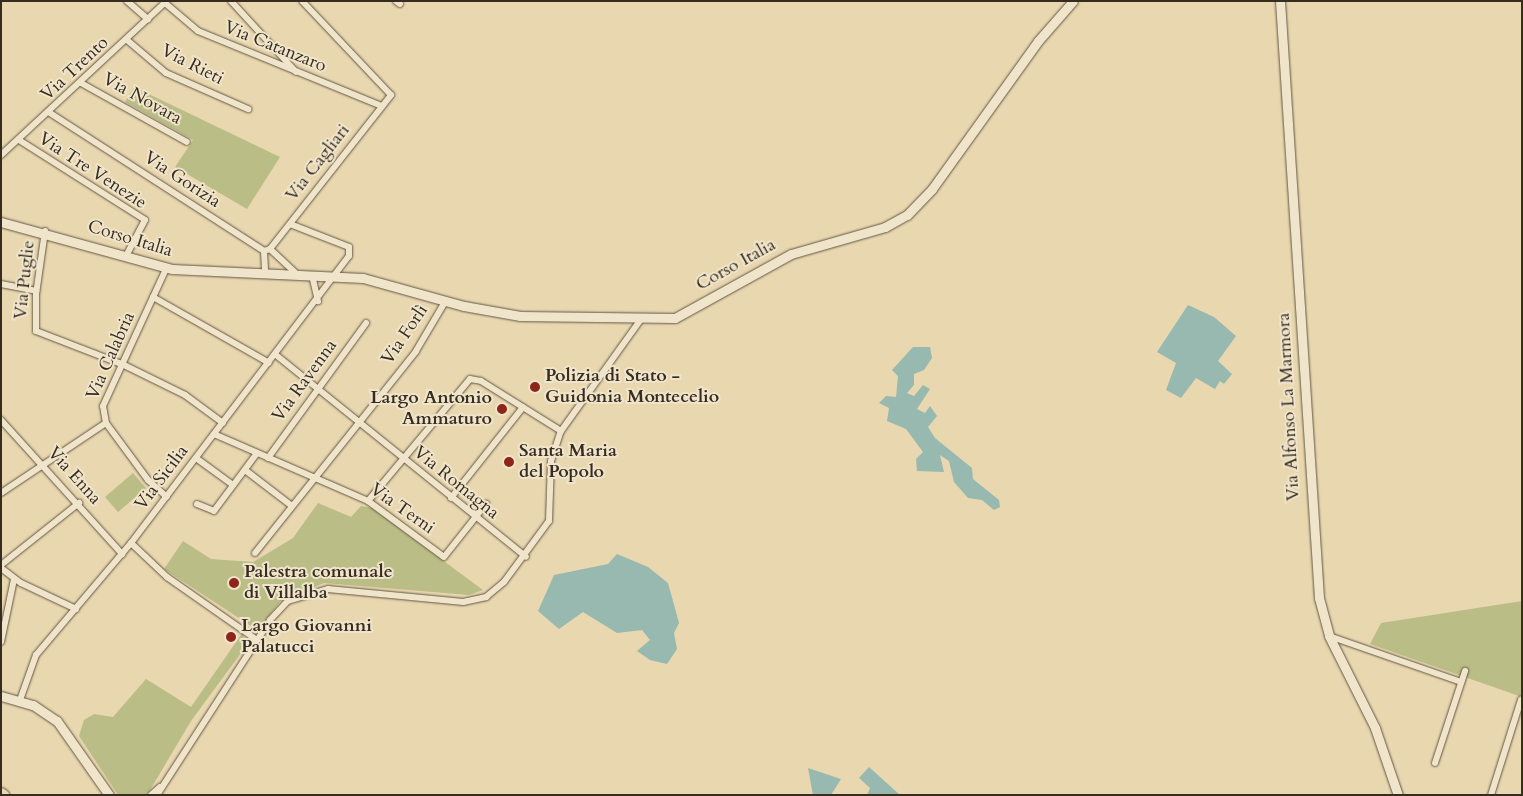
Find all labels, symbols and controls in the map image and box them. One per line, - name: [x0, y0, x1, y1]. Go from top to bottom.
- street label: Via Catanzaro: [221, 17, 329, 77]
- street label: Via Trento: [37, 32, 113, 106]
- street label: Via Rieti: [157, 40, 227, 90]
- street label: Via Novara: [99, 68, 185, 130]
- street label: Via Cagliari: [281, 120, 355, 206]
- street label: Via Tre Venezie: [34, 128, 150, 214]
- street label: Via Gorizia: [139, 147, 225, 213]
- street label: Corso Italia: [85, 216, 175, 262]
- street label: Corso Italia: [692, 234, 780, 296]
- street label: Via Puglie: [10, 239, 40, 321]
- street label: Via Forlì: [377, 301, 433, 369]
- street label: Via Calabria: [82, 309, 140, 403]
- street label: Via Alfonso La Marmora: [1273, 312, 1305, 502]
- street label: Via Ravenna: [268, 336, 342, 426]
- place label: Polizia di Stato - Guidonia Montecelio: [545, 366, 719, 408]
- marker: Polizia di Stato - Guidonia Montecelio: [529, 381, 541, 393]
- place label: Largo Antonio Ammaturo: [370, 388, 492, 430]
- marker: Largo Antonio Ammaturo: [496, 403, 508, 415]
- street label: Via Sicilia: [131, 441, 193, 515]
- place label: Santa Maria del Popolo: [519, 441, 617, 484]
- street label: Via Romagna: [409, 442, 503, 524]
- street label: Via Enna: [42, 443, 106, 509]
- marker: Santa Maria del Popolo: [503, 456, 515, 468]
- street label: Via Terni: [365, 479, 439, 539]
- place label: Palestra comunale di Villalba: [244, 562, 393, 604]
- marker: Palestra comunale di Villalba: [228, 577, 240, 589]
- place label: Largo Giovanni Palatucci: [241, 616, 372, 659]
- marker: Largo Giovanni Palatucci: [225, 631, 237, 643]

